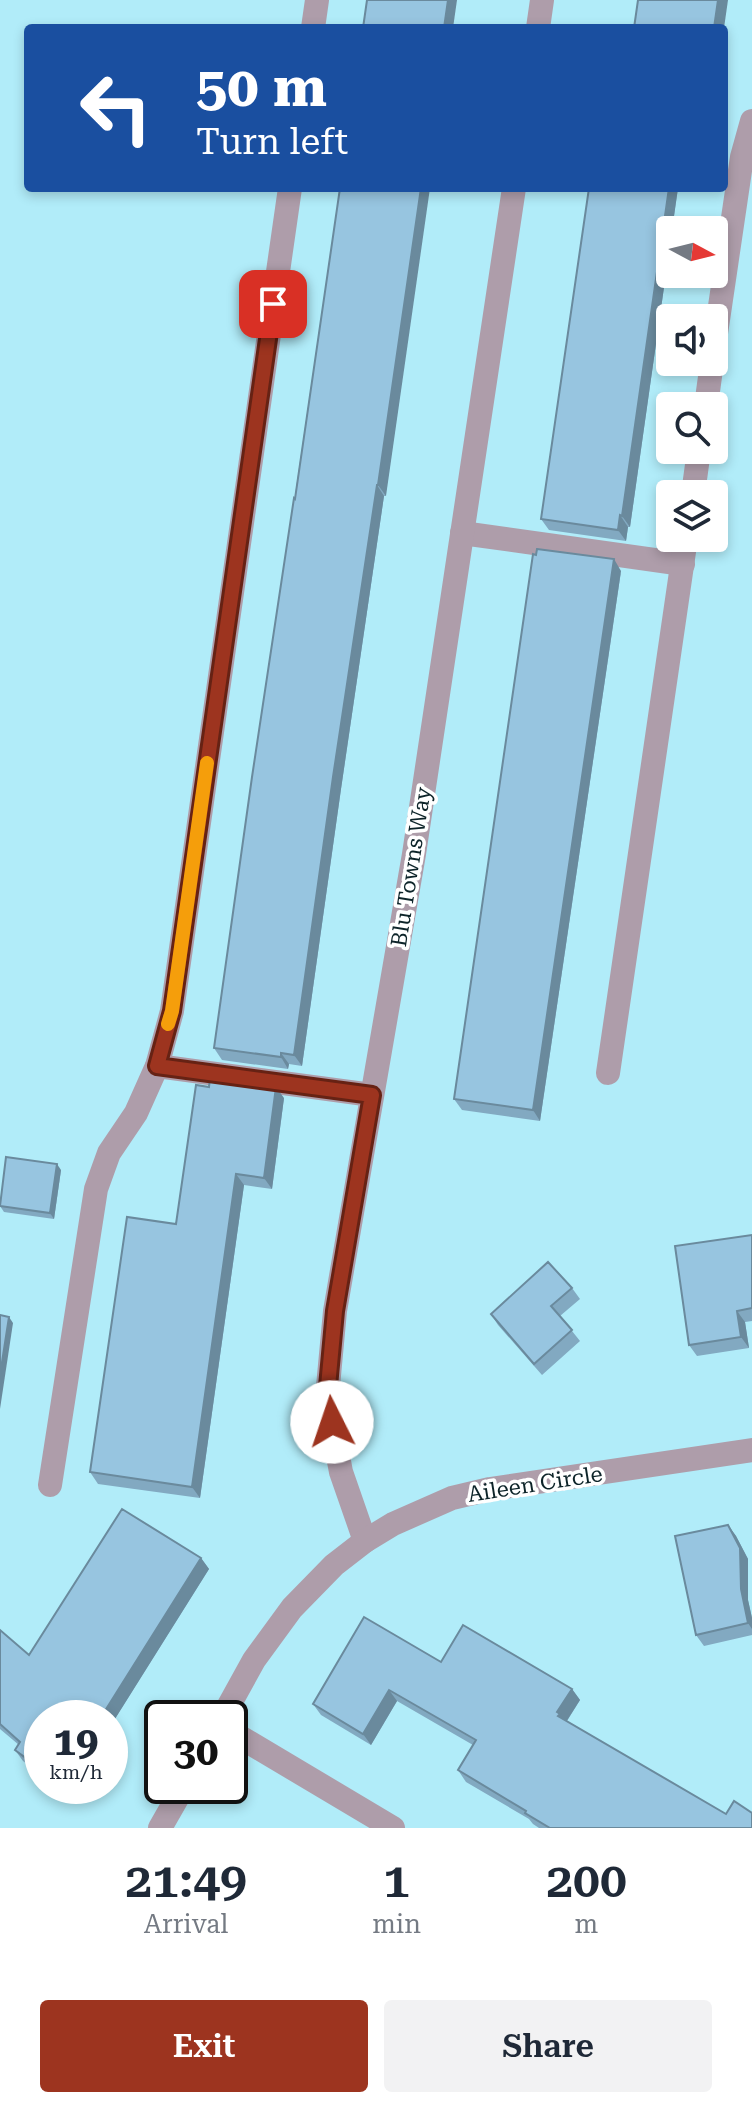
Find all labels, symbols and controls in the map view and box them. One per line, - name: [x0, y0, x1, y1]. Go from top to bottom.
- text: 50 m: [196, 54, 327, 120]
- icon: left: [64, 56, 168, 160]
- text: Turn left: [196, 121, 348, 163]
- north arrow: [656, 216, 728, 288]
- map controls: [656, 216, 728, 552]
- pin: [239, 270, 307, 338]
- icon: arrive: [251, 282, 295, 326]
- button: sound: [656, 304, 728, 376]
- button: search: [656, 392, 728, 464]
- button: layers: [656, 480, 728, 552]
- street label: Blu Towns Way: [386, 785, 436, 949]
- position arrow: [290, 1380, 374, 1464]
- street label: Aileen Circle: [466, 1461, 604, 1507]
- speed limit sign: 30: [144, 1700, 248, 1804]
- text: 19: [54, 1718, 98, 1765]
- text: km/h: [49, 1760, 103, 1784]
- text: 21:49: [125, 1853, 247, 1909]
- text: 1: [383, 1853, 410, 1909]
- text: 200: [546, 1853, 627, 1909]
- text: Arrival: [144, 1909, 228, 1939]
- text: min: [372, 1909, 421, 1939]
- text: m: [575, 1909, 598, 1939]
- button: Exit: [40, 2000, 368, 2092]
- button: Share: [384, 2000, 712, 2092]

